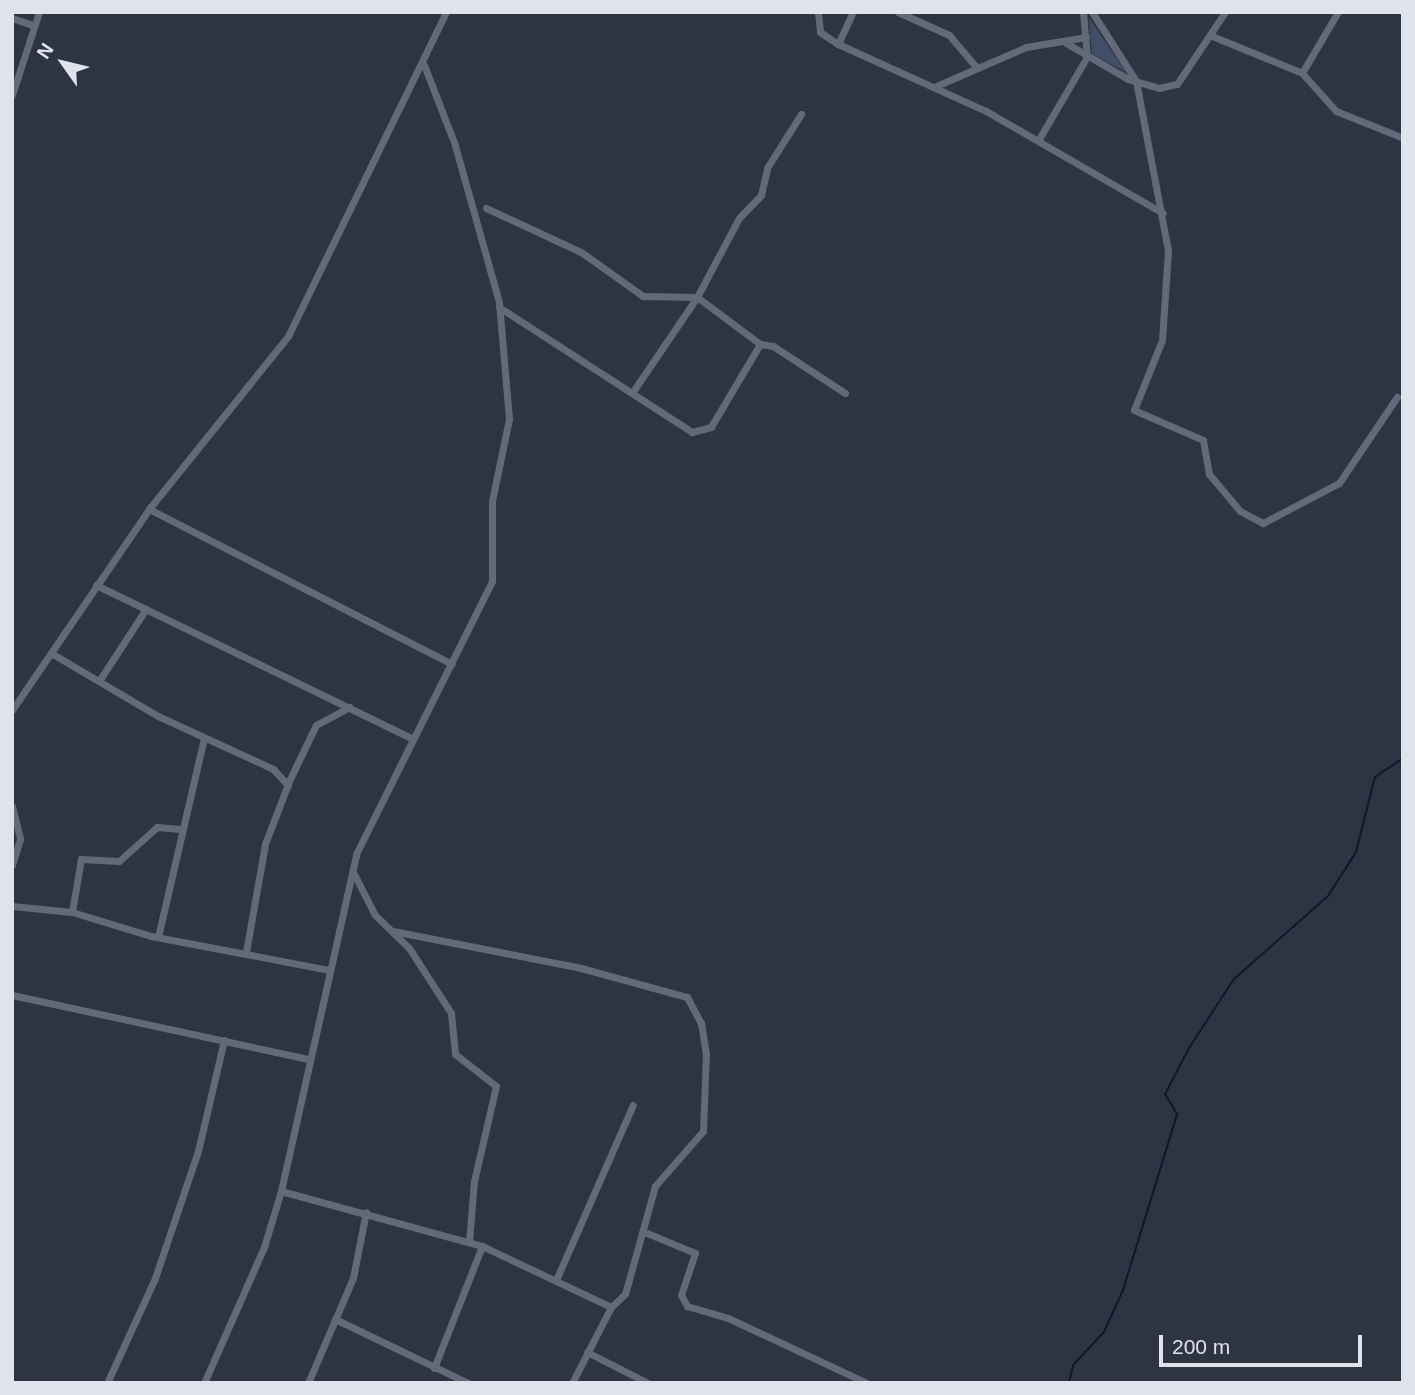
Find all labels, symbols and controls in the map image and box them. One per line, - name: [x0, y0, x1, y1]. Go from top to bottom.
- north arrow: [28, 28, 98, 98]
- text: N: [33, 39, 58, 63]
- scale bar: [1163, 1322, 1366, 1366]
- text: 200 m: [1172, 1335, 1230, 1358]

